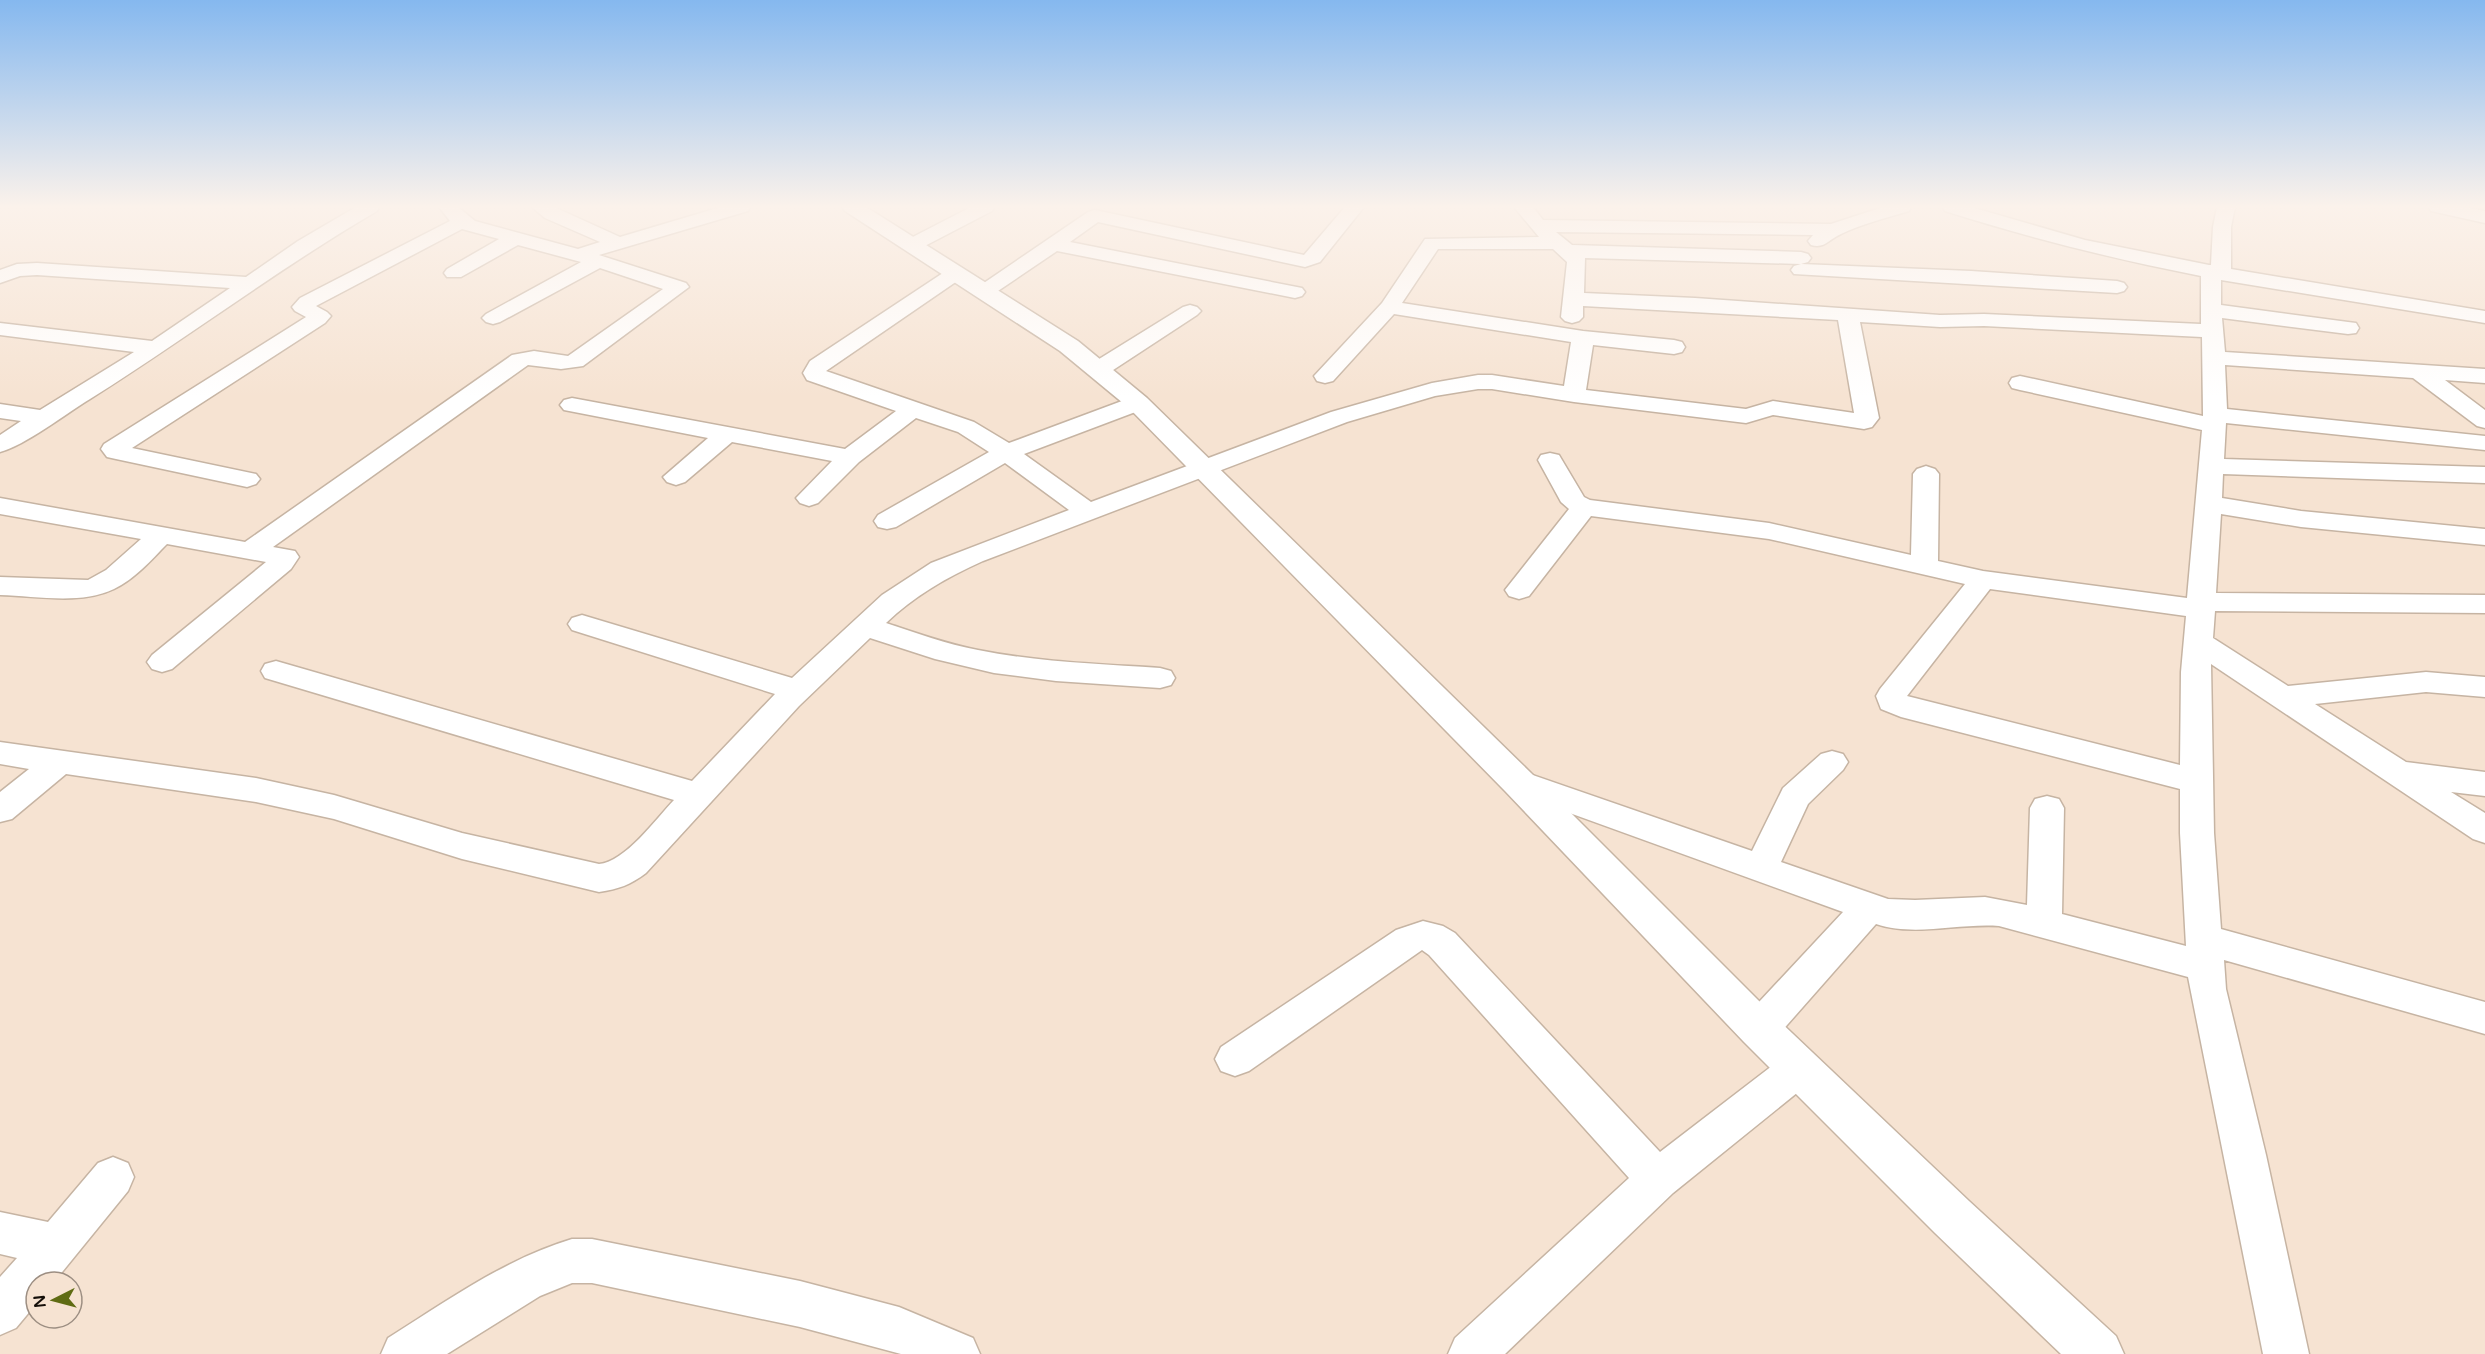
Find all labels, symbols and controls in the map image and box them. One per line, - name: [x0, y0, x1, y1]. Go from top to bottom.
- north arrow: [24, 1270, 84, 1330]
- text: N: [29, 1294, 51, 1309]

